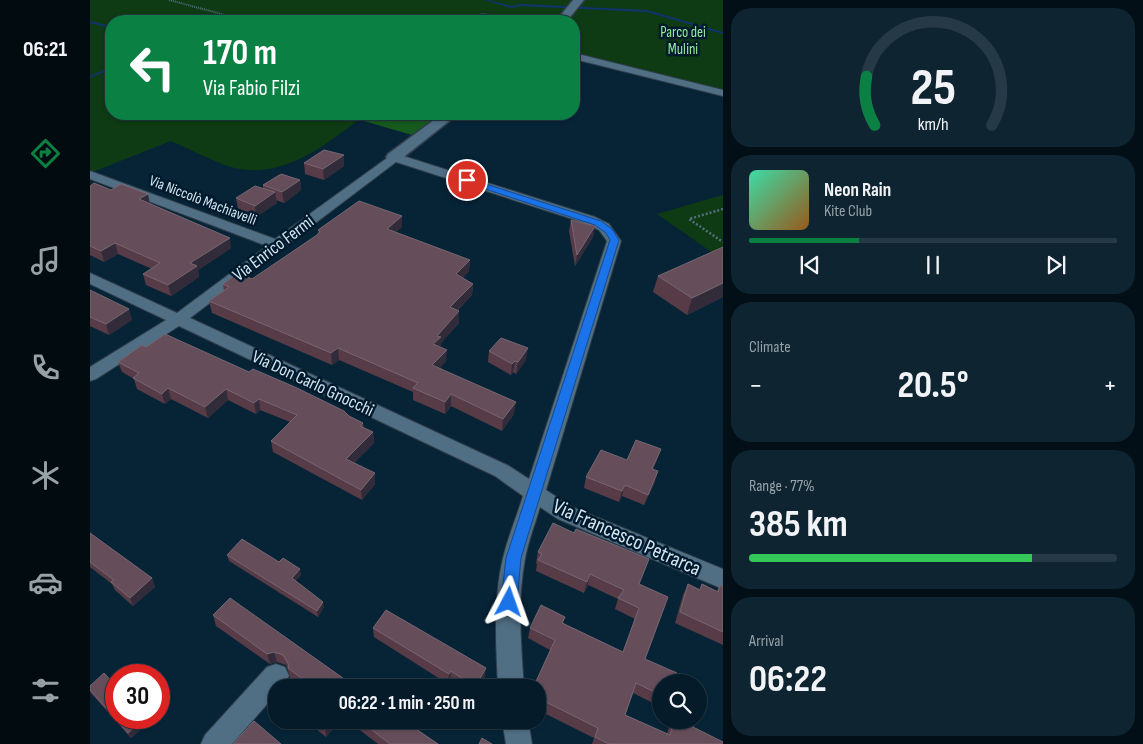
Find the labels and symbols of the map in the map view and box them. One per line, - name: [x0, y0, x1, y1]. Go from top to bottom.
- park label: Parco dei Mulini: [660, 23, 706, 59]
- pin: [446, 159, 488, 201]
- street label: Via Niccolò Machiavelli: [146, 171, 259, 230]
- street label: Via Enrico Fermi: [229, 211, 318, 286]
- street label: Via Don Carlo Gnocchi: [249, 346, 377, 421]
- street label: Via Francesco Petrarca: [549, 494, 705, 581]
- position arrow: [482, 575, 534, 627]
- speed limit sign: 30: [105, 664, 170, 729]

